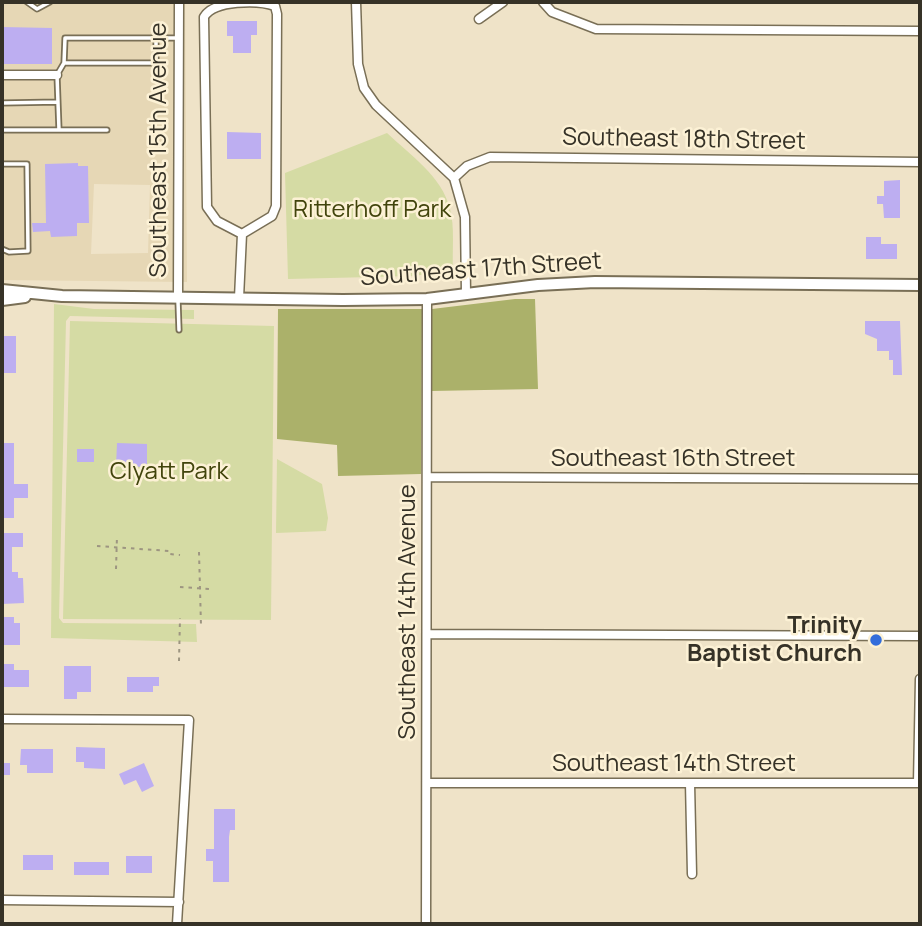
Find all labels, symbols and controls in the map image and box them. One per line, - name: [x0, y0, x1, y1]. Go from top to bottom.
- street label: Southeast 15th Avenue: [145, 22, 173, 278]
- street label: Southeast 18th Street: [562, 123, 806, 157]
- park label: Ritterhoff Park: [293, 196, 451, 224]
- street label: Southeast 17th Street: [359, 247, 603, 293]
- street label: Southeast 16th Street: [551, 445, 795, 473]
- park label: Clyatt Park: [110, 458, 228, 486]
- street label: Southeast 14th Avenue: [394, 484, 422, 740]
- place label: Trinity Baptist Church: [687, 612, 862, 668]
- marker: Trinity Baptist Church: [868, 632, 884, 648]
- street label: Southeast 14th Street: [552, 750, 796, 778]

